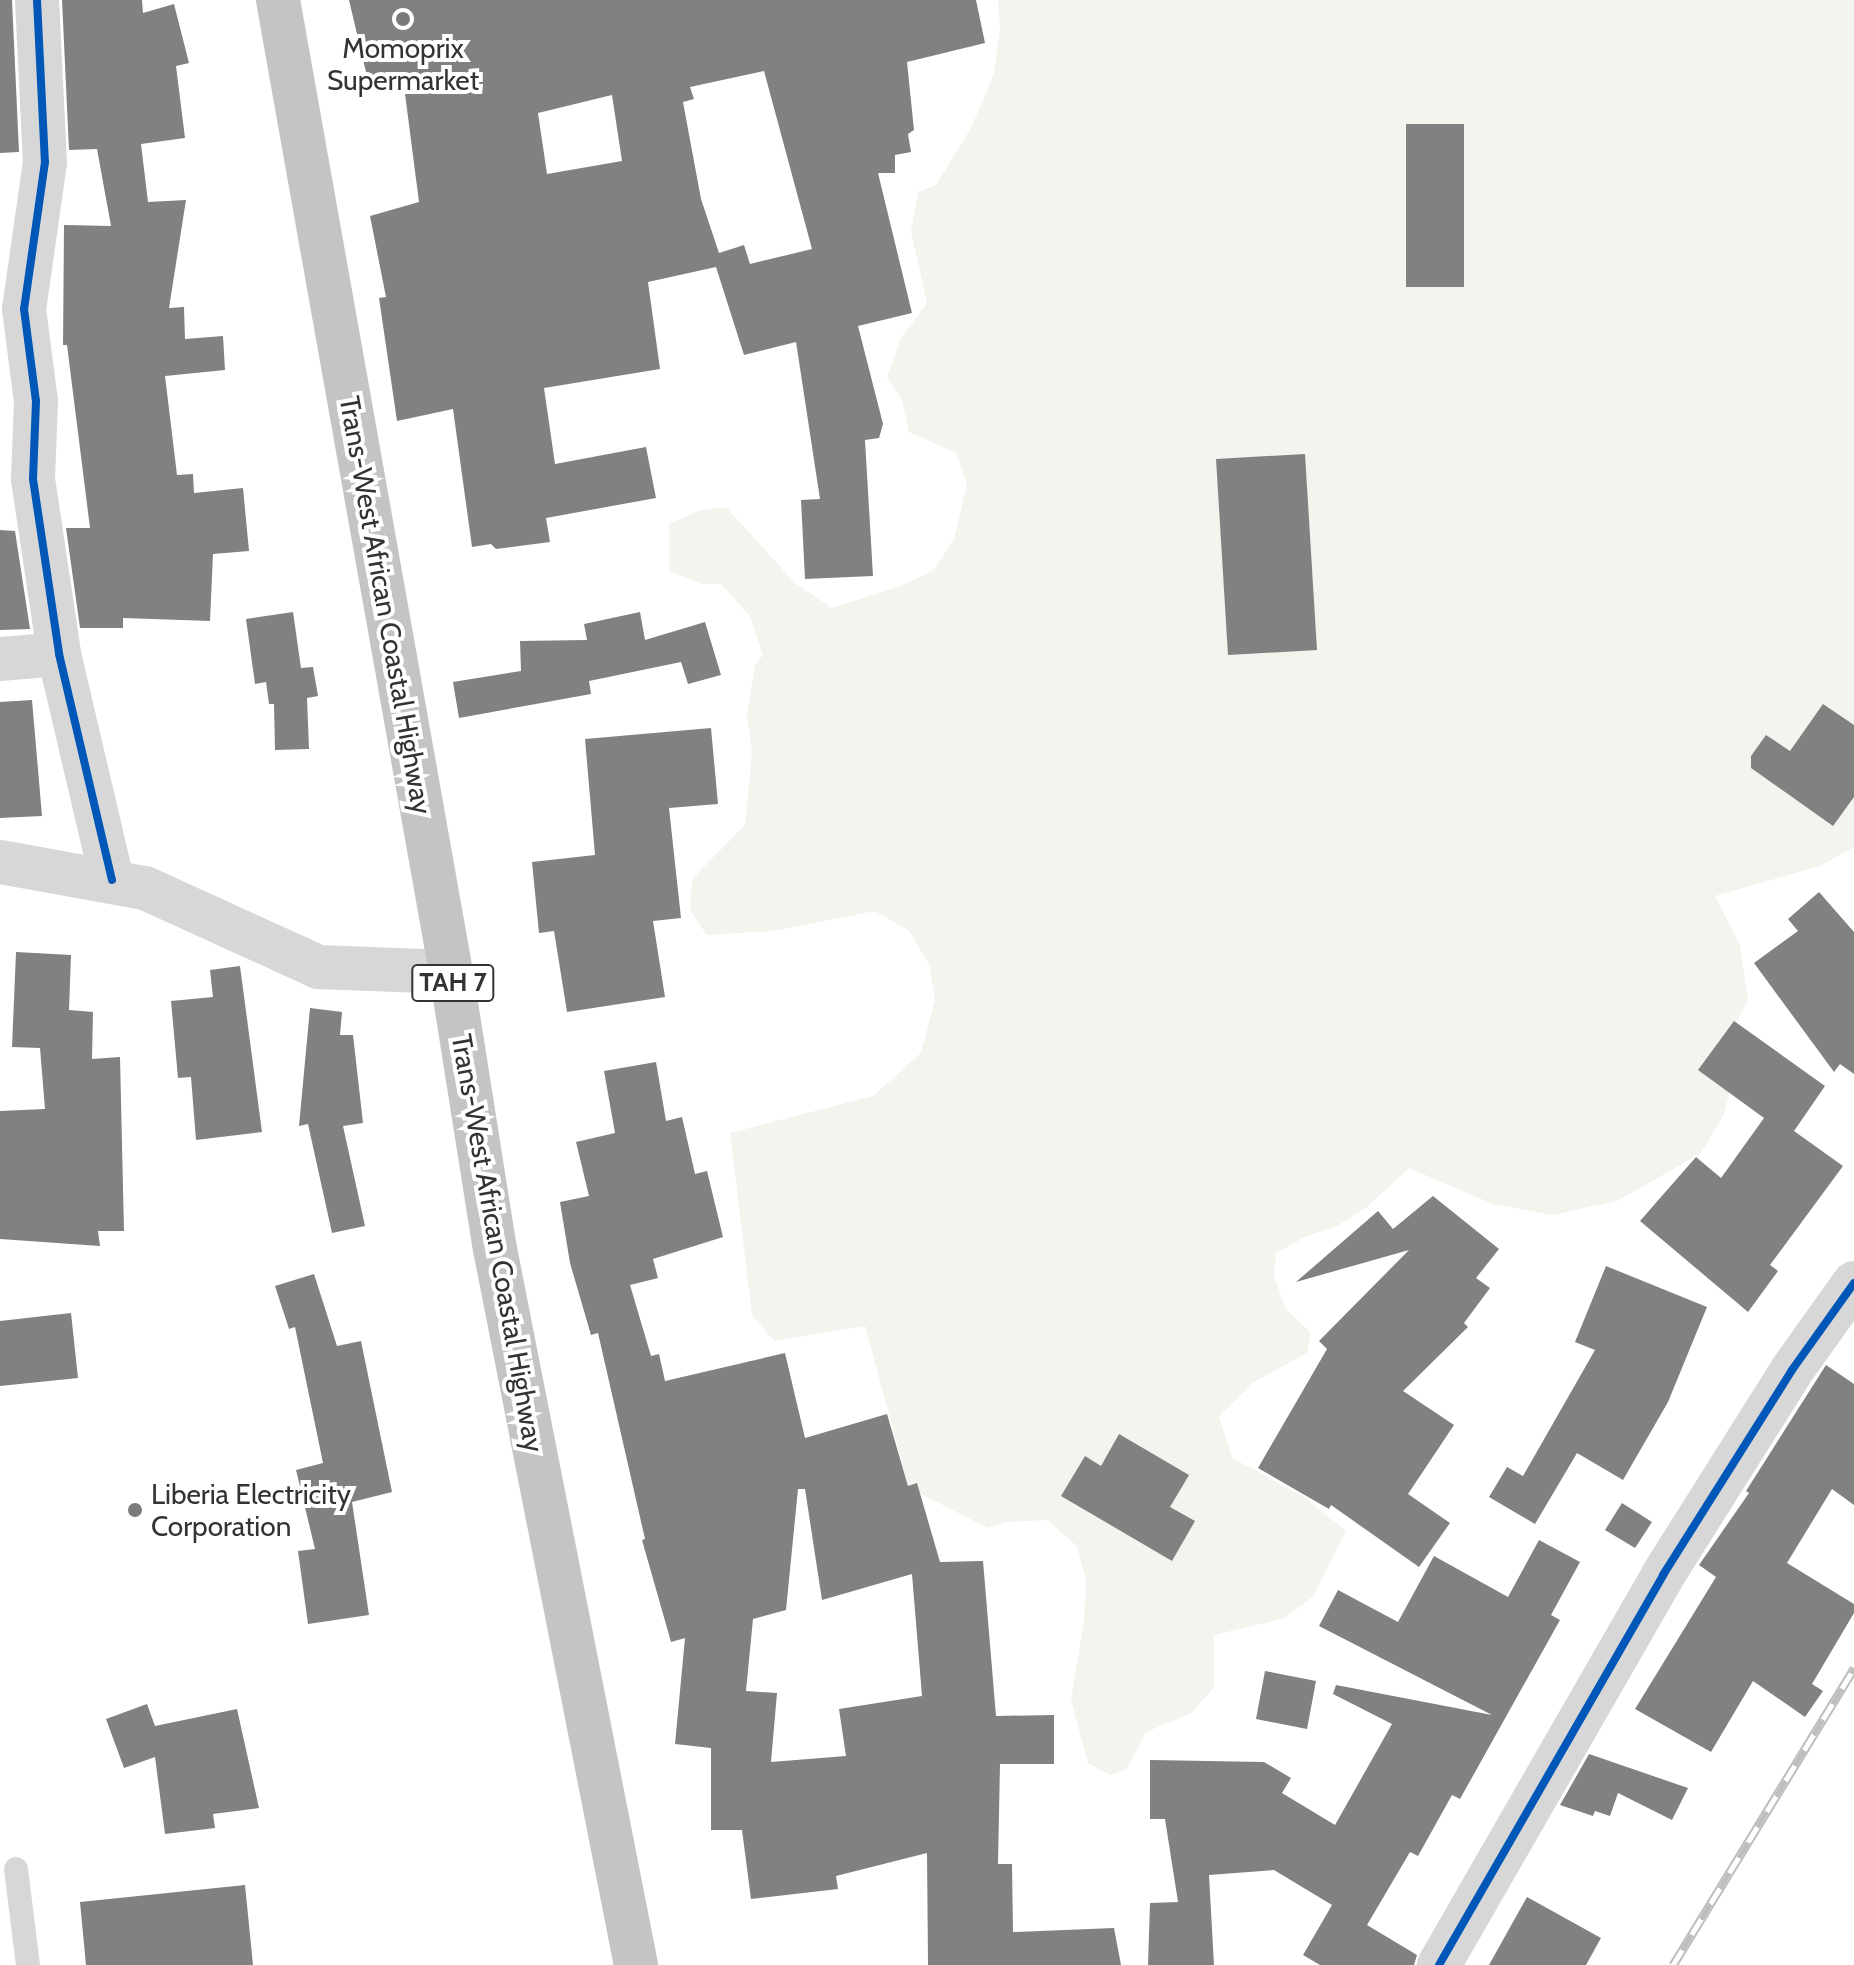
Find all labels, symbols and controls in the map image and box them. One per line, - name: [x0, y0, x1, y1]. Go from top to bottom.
- marker: Momoprix Supermarket: [394, 10, 412, 28]
- place label: Momoprix Supermarket: [327, 31, 479, 97]
- street label: Trans-West African Coastal Highway: [333, 393, 439, 817]
- road number: TAH 7: [411, 961, 495, 1005]
- street label: Trans-West African Coastal Highway: [445, 1031, 551, 1455]
- place label: Liberia Electricity Corporation: [151, 1477, 351, 1543]
- marker: Liberia Electricity Corporation: [126, 1501, 144, 1519]

